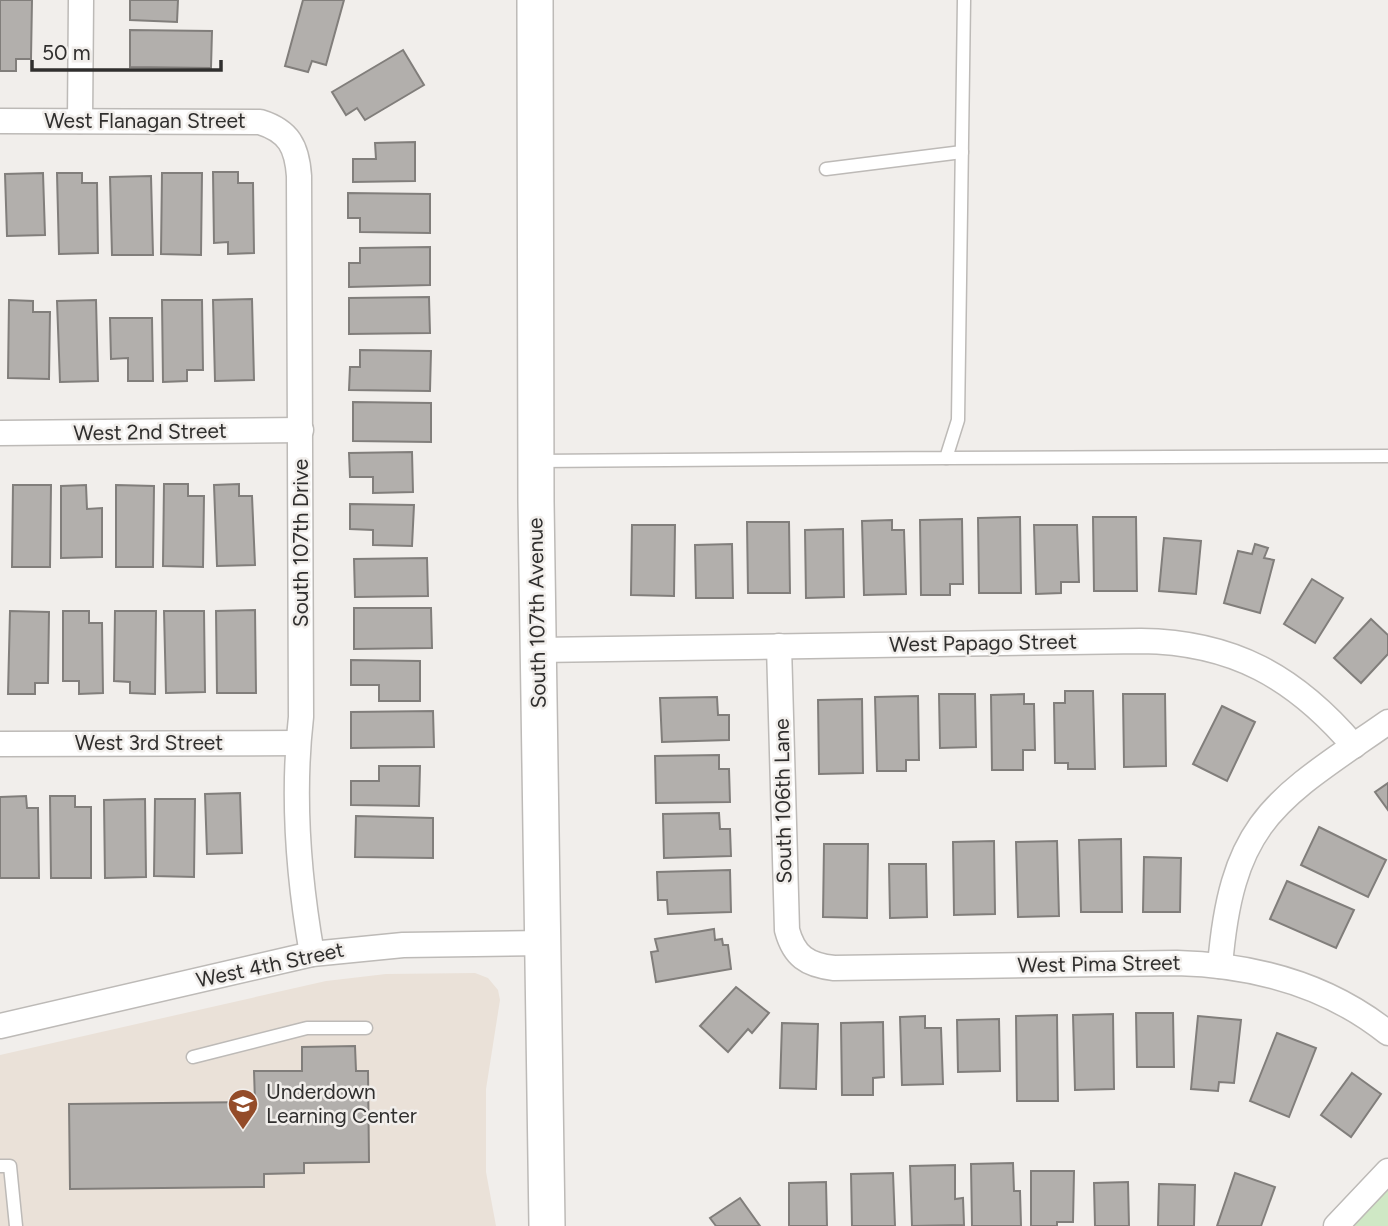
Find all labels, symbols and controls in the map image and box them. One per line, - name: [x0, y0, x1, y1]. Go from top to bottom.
- scale bar: [32, 28, 220, 72]
- text: 50 m: [42, 40, 91, 65]
- street label: West Flanagan Street: [44, 108, 246, 133]
- street label: West 2nd Street: [73, 418, 227, 445]
- street label: South 107th Drive: [288, 459, 313, 627]
- street label: South 107th Avenue: [522, 517, 551, 709]
- street label: West Papago Street: [889, 628, 1077, 657]
- street label: South 106th Lane: [769, 718, 796, 884]
- street label: West 3rd Street: [75, 730, 223, 755]
- street label: West 4th Street: [194, 937, 346, 992]
- street label: West Pima Street: [1017, 950, 1181, 977]
- place label: Underdown Learning Center: [266, 1079, 417, 1128]
- school or university icon: Underdown Learning Center: [226, 1087, 260, 1131]

